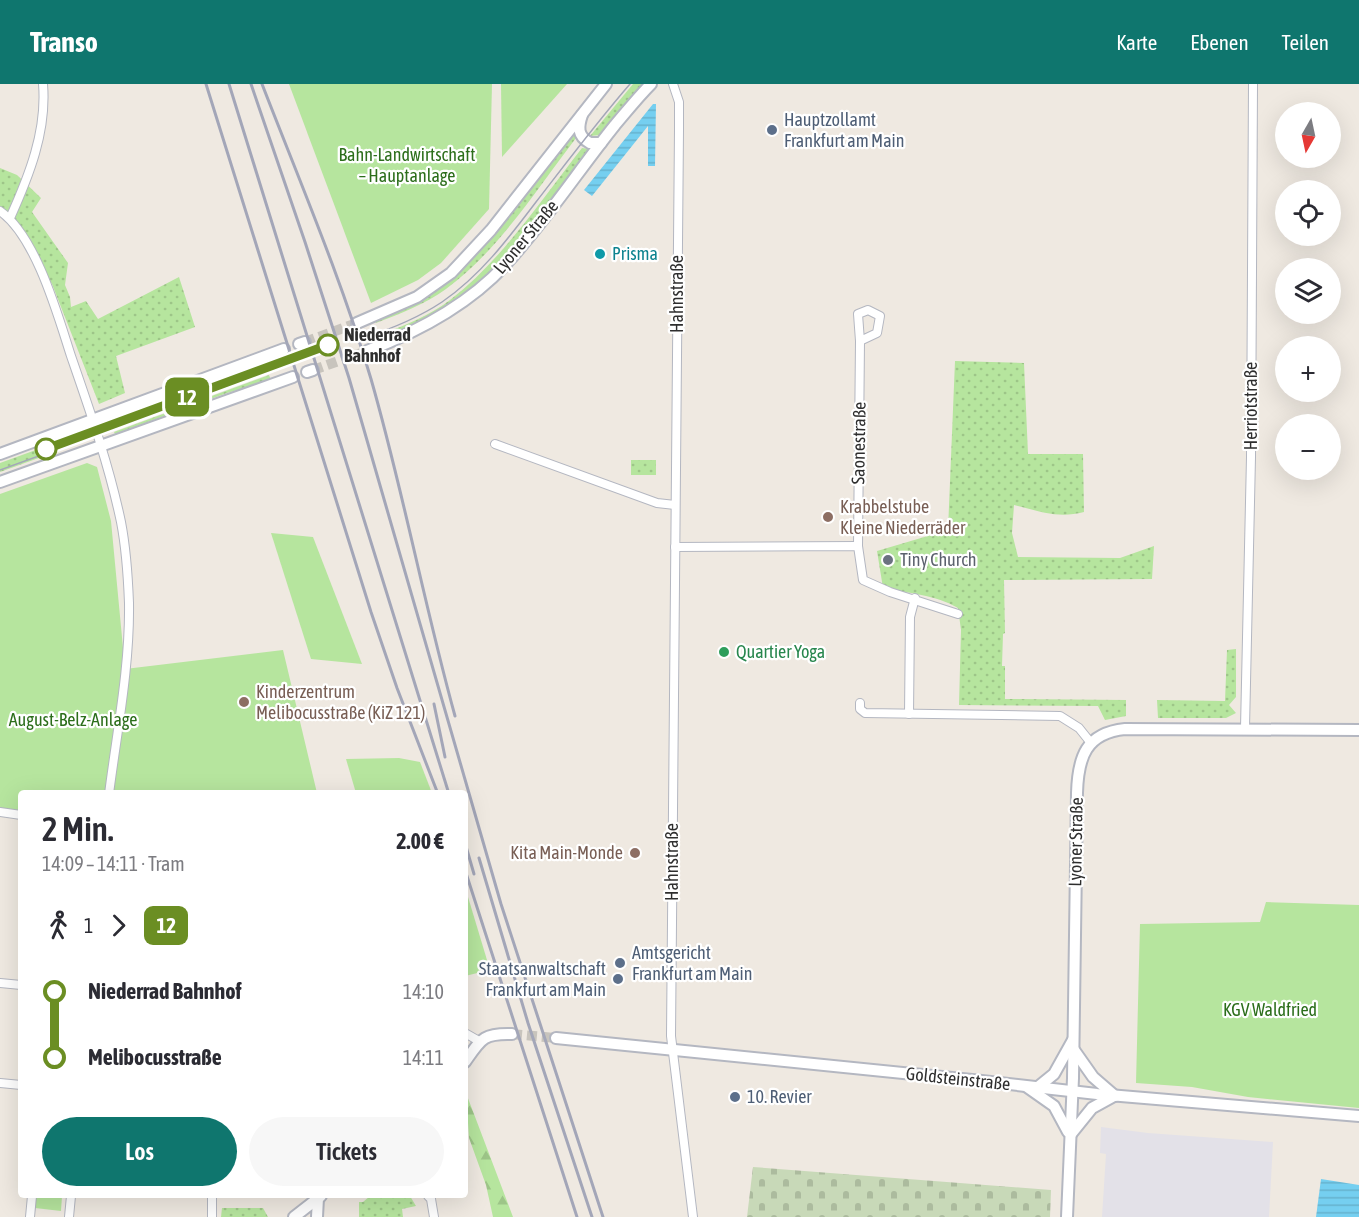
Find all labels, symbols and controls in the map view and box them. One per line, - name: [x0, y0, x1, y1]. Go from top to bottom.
- text: Transo: [30, 26, 98, 58]
- text: Karte: [1116, 30, 1157, 54]
- text: Ebenen: [1190, 30, 1249, 54]
- text: Teilen: [1282, 30, 1329, 54]
- north arrow: [1275, 102, 1341, 168]
- map controls: [1275, 102, 1341, 480]
- place label: Hauptzollamt Frankfurt am Main: [784, 109, 904, 151]
- marker: Hauptzollamt Frankfurt am Main: [765, 123, 779, 137]
- park label: Bahn-Landwirtschaft – Hauptanlage: [339, 144, 475, 186]
- button: locate: [1275, 180, 1341, 246]
- street label: Lyoner Straße: [489, 196, 562, 278]
- place label: Prisma: [612, 243, 658, 264]
- marker: Prisma: [593, 247, 607, 261]
- street label: Hahnstraße: [666, 255, 687, 333]
- button: layers: [1275, 258, 1341, 324]
- place label: Niederrad Bahnhof: [344, 324, 411, 366]
- marker: Niederrad Bahnhof: [317, 334, 339, 356]
- button: +: [1275, 336, 1341, 402]
- street label: Herriotstraße: [1240, 362, 1261, 450]
- line badge: 12: [160, 378, 214, 416]
- text: 12: [177, 385, 197, 409]
- street label: Saonestraße: [847, 401, 870, 485]
- button: −: [1275, 414, 1341, 480]
- unlabelled marker: [35, 438, 57, 460]
- place label: Krabbelstube Kleine Niederräder: [840, 496, 966, 538]
- marker: Krabbelstube Kleine Niederräder: [821, 510, 835, 524]
- place label: Tiny Church: [900, 549, 977, 570]
- marker: Tiny Church: [881, 553, 895, 567]
- place label: Quartier Yoga: [736, 641, 825, 662]
- marker: Quartier Yoga: [717, 645, 731, 659]
- place label: Kinderzentrum Melibocusstraße (KiZ 121): [256, 681, 425, 723]
- marker: Kinderzentrum Melibocusstraße (KiZ 121): [237, 695, 251, 709]
- park label: August-Belz-Anlage: [9, 709, 137, 730]
- street label: Lyoner Straße: [1064, 797, 1087, 887]
- text: 2 Min.: [42, 810, 114, 848]
- street label: Hahnstraße: [661, 823, 682, 901]
- text: 2.00 €: [396, 828, 444, 854]
- place label: Kita Main-Monde: [510, 842, 623, 863]
- marker: Kita Main-Monde: [628, 846, 642, 860]
- text: 14:09 – 14:11 · Tram: [42, 852, 185, 875]
- icon: walk: [42, 909, 75, 942]
- icon: forward: [102, 909, 135, 942]
- text: 12: [156, 913, 176, 937]
- text: 1: [84, 914, 93, 937]
- place label: Amtsgericht Frankfurt am Main: [632, 942, 752, 984]
- marker: Amtsgericht Frankfurt am Main: [613, 956, 627, 970]
- place label: Staatsanwaltschaft Frankfurt am Main: [479, 958, 606, 1000]
- marker: Staatsanwaltschaft Frankfurt am Main: [611, 972, 625, 986]
- text: Niederrad Bahnhof: [88, 978, 242, 1004]
- text: 14:10: [403, 980, 444, 1003]
- park label: KGV Waldfried: [1223, 999, 1317, 1020]
- text: Melibocusstraße: [88, 1044, 222, 1070]
- text: 14:11: [403, 1046, 444, 1069]
- street label: Goldsteinstraße: [905, 1063, 1011, 1094]
- place label: 10. Revier: [747, 1086, 812, 1107]
- marker: 10. Revier: [728, 1090, 742, 1104]
- button: Los: [42, 1117, 237, 1186]
- button: Tickets: [249, 1117, 444, 1186]

